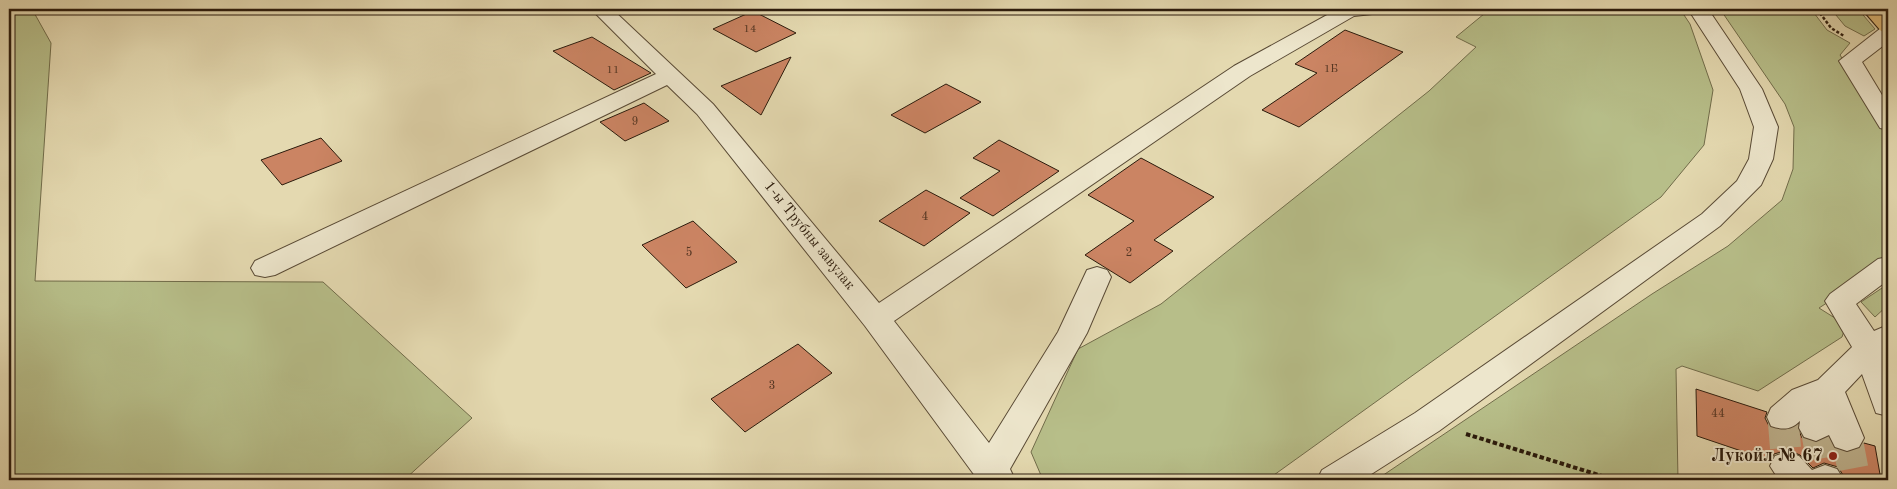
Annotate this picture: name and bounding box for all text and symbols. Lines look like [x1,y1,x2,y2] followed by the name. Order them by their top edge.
[744,24,756,35] house number: 14
[1324,64,1338,75] house number: 1Б
[607,65,619,76] house number: 11
[632,116,638,128] house number: 9
[761,179,858,294] street label: 1-ы Трубны завулак
[922,211,929,223] house number: 4
[686,246,693,259] house number: 5
[1126,247,1132,259] house number: 2
[769,380,775,392] house number: 3
[1711,408,1725,420] house number: 44
[1711,447,1823,465] place label: Лукойл № 67
[1827,450,1839,462] marker: Лукойл № 67

